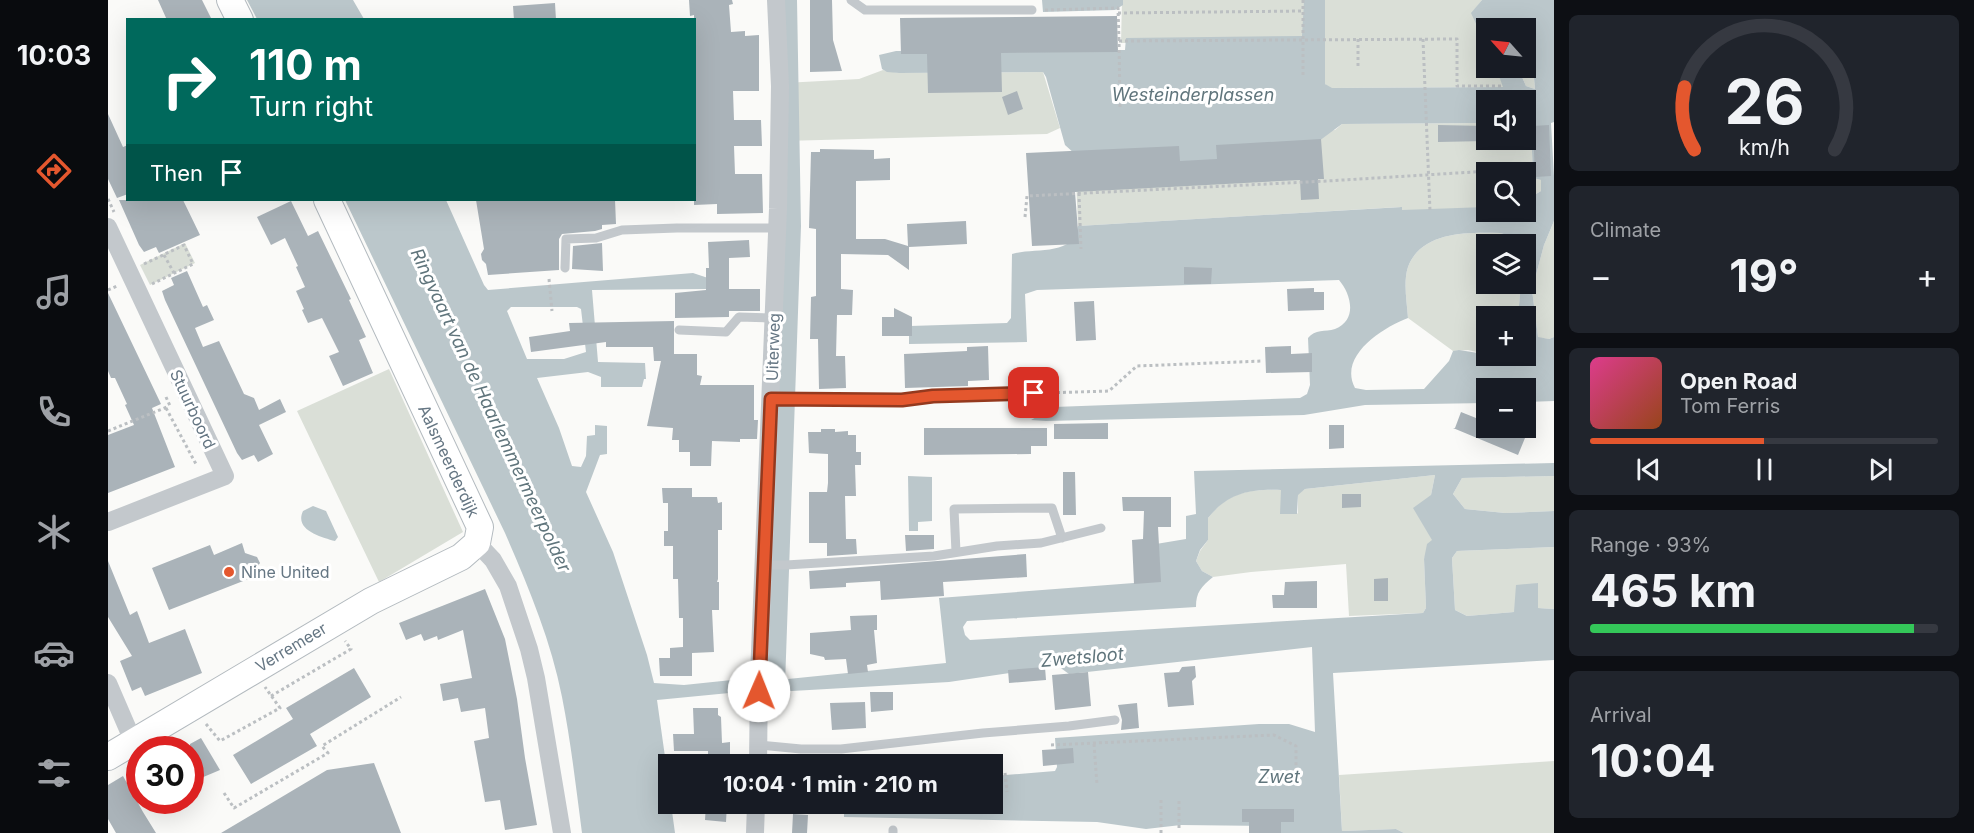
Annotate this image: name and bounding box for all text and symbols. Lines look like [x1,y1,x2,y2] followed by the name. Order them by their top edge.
[1476,18,1536,78] north arrow
[1476,18,1536,438] map controls
[17,39,91,72] text: 10:03
[249,39,362,90] text: 110 m
[150,42,228,120] icon: right
[1724,64,1804,139] text: 26
[1112,84,1274,105] water label: Westeinderplassen
[249,90,373,123] text: Turn right
[1476,90,1536,150] button: sound
[1739,134,1789,160] text: km/h
[33,150,75,192] icon: directions
[215,156,248,189] icon: arrive
[150,160,203,186] text: Then
[1476,162,1536,222] button: search
[1590,218,1661,242] text: Climate
[1476,234,1536,294] button: layers
[407,245,576,576] water label: Ringvaart van de Haarlemmermeerpolder
[1729,248,1799,303] text: 19°
[1590,256,1612,296] text: −
[1916,256,1938,296] text: +
[33,271,75,313] icon: music
[1476,306,1536,366] button: +
[762,313,784,381] street label: Uiterweg
[166,366,220,452] street label: Stuurboord
[1008,367,1059,418] pin
[1680,368,1797,394] text: Open Road
[1017,376,1050,409] icon: arrive
[1476,378,1536,438] button: −
[33,391,75,433] icon: phone
[1680,394,1780,418] text: Tom Ferris
[414,401,484,521] street label: Aalsmeerderdijk
[1632,453,1665,486] icon: previous
[1748,453,1781,486] icon: pause
[1864,453,1897,486] icon: next
[33,511,75,553] icon: climate
[1590,533,1711,557] text: Range · 93%
[241,562,330,582] place label: Nine United
[1590,563,1756,618] text: 465 km
[222,565,236,579] marker: Nine United
[252,618,330,676] street label: Verremeer
[33,632,75,674] icon: car
[1040,643,1125,671] water label: Zwetsloot
[727,659,791,723] position arrow
[1590,703,1652,727] text: Arrival
[1590,733,1716,788] text: 10:04
[126,736,204,814] speed limit sign: 30
[33,752,75,794] icon: filters
[1258,766,1301,787] water label: Zwet
[723,771,938,797] text: 10:04 · 1 min · 210 m

